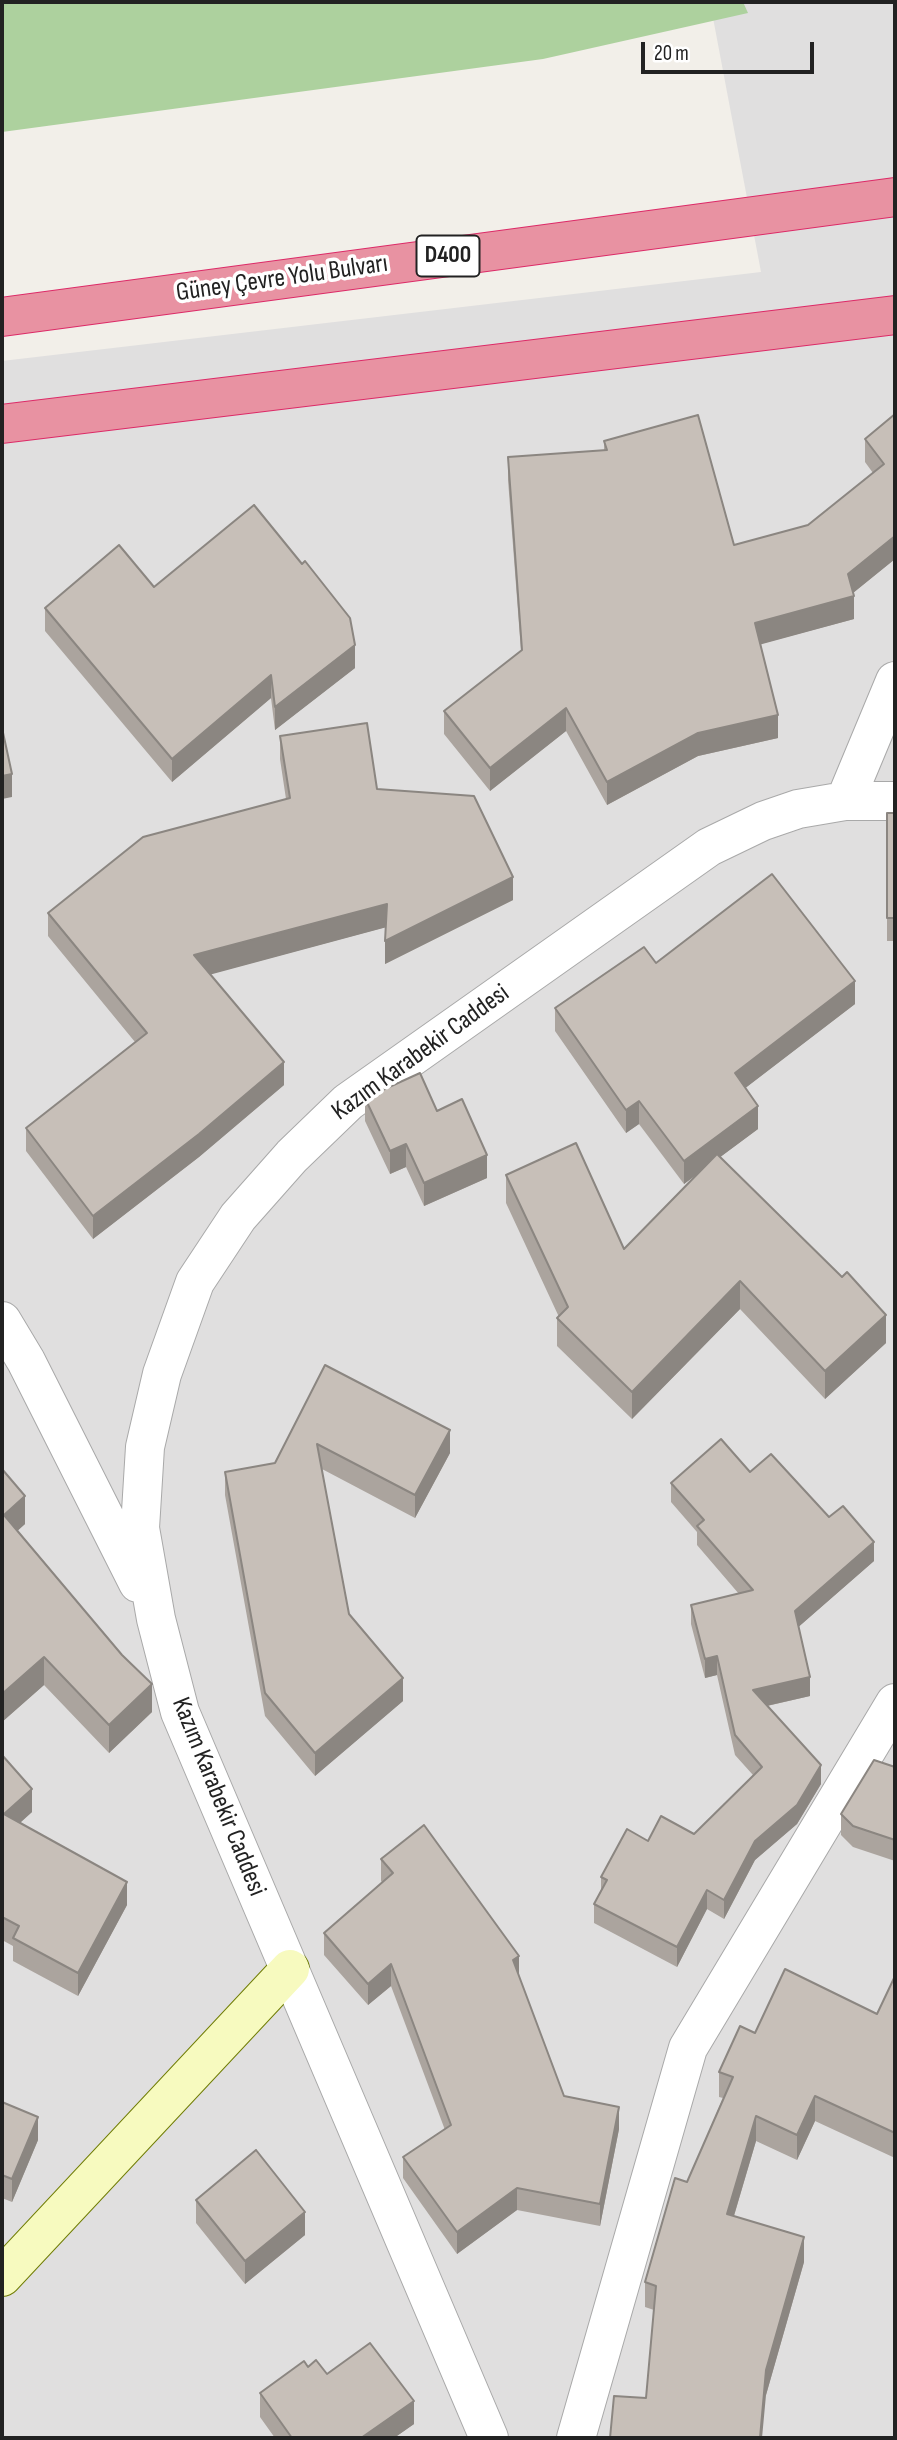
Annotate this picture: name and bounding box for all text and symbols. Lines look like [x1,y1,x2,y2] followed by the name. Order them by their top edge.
[645,28,818,72] scale bar
[654,41,689,66] text: 20 m
[416,235,480,276] road number: D400
[174,249,390,309] street label: Güney Çevre Yolu Bulvarı
[326,978,516,1128] street label: Kazım Karabekir Caddesi
[164,1693,272,1901] street label: Kazım Karabekir Caddesi

